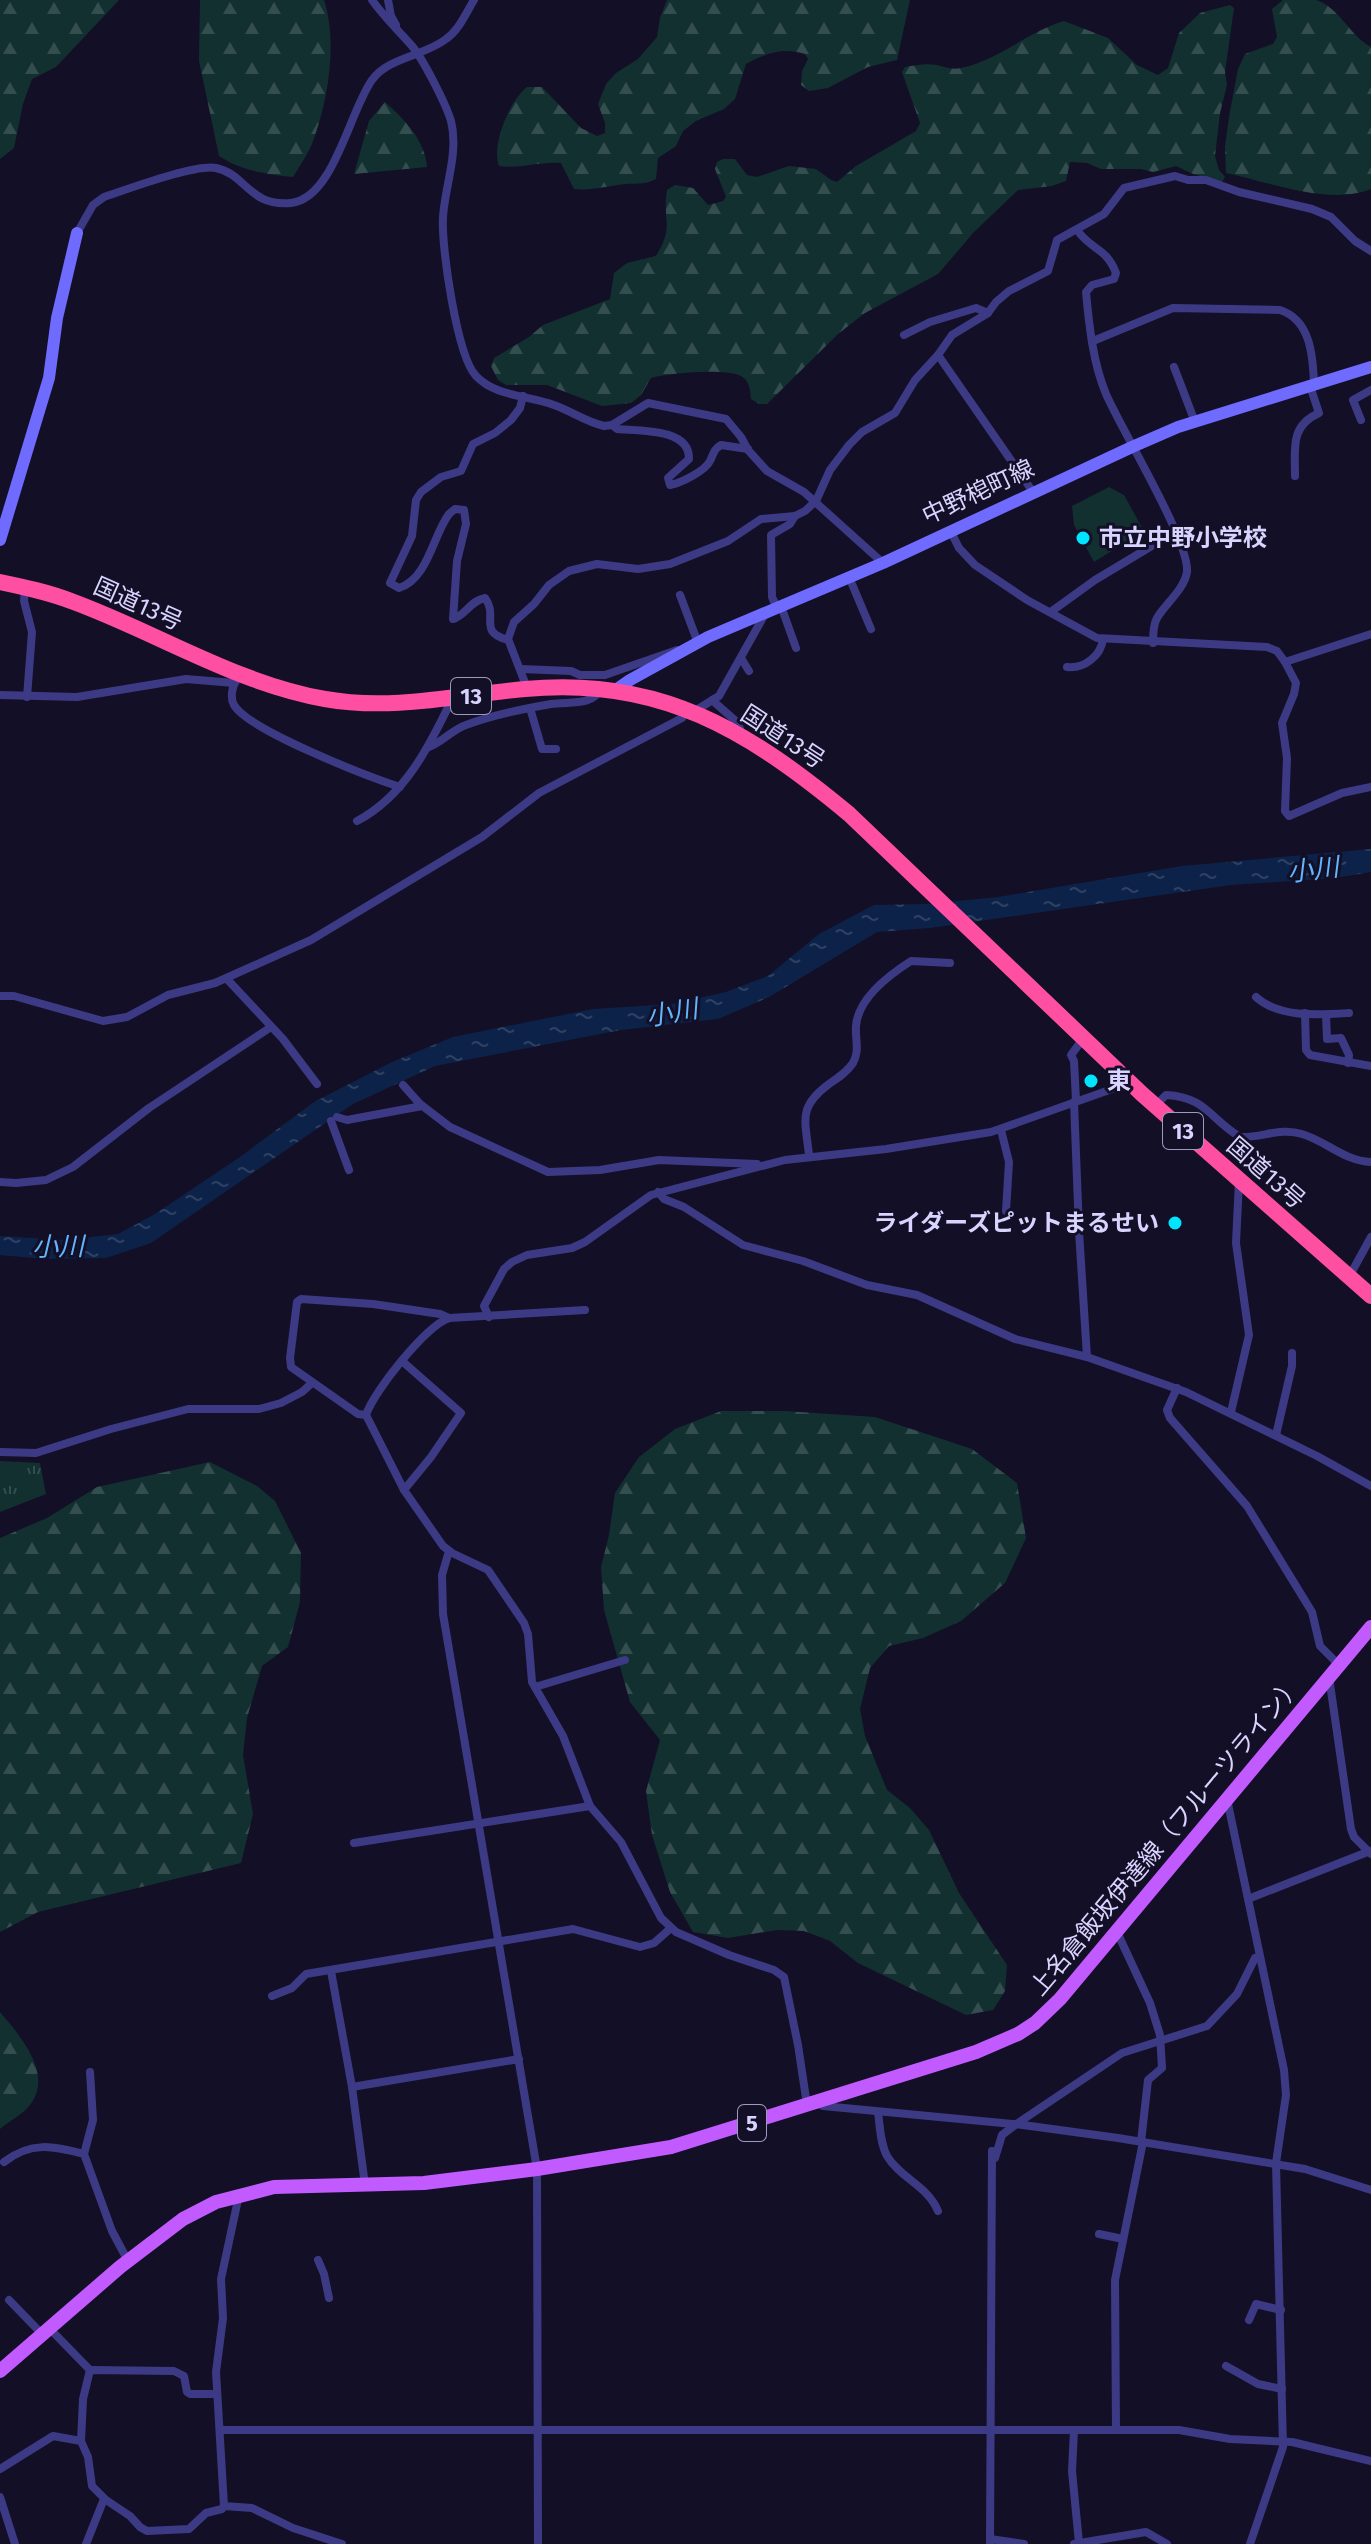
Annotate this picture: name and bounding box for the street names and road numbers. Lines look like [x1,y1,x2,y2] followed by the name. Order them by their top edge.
[918,454,1038,530] street label: 中野梍町線
[89,572,187,636] street label: 国道13号
[451,678,491,714] road number: 13
[736,700,830,774] street label: 国道13号
[1163,1113,1203,1149] road number: 13
[1221,1131,1311,1215] street label: 国道13号
[1024,1671,1308,2001] street label: 上名倉飯坂伊達線（フルーツライン）
[738,2105,766,2141] road number: 5

